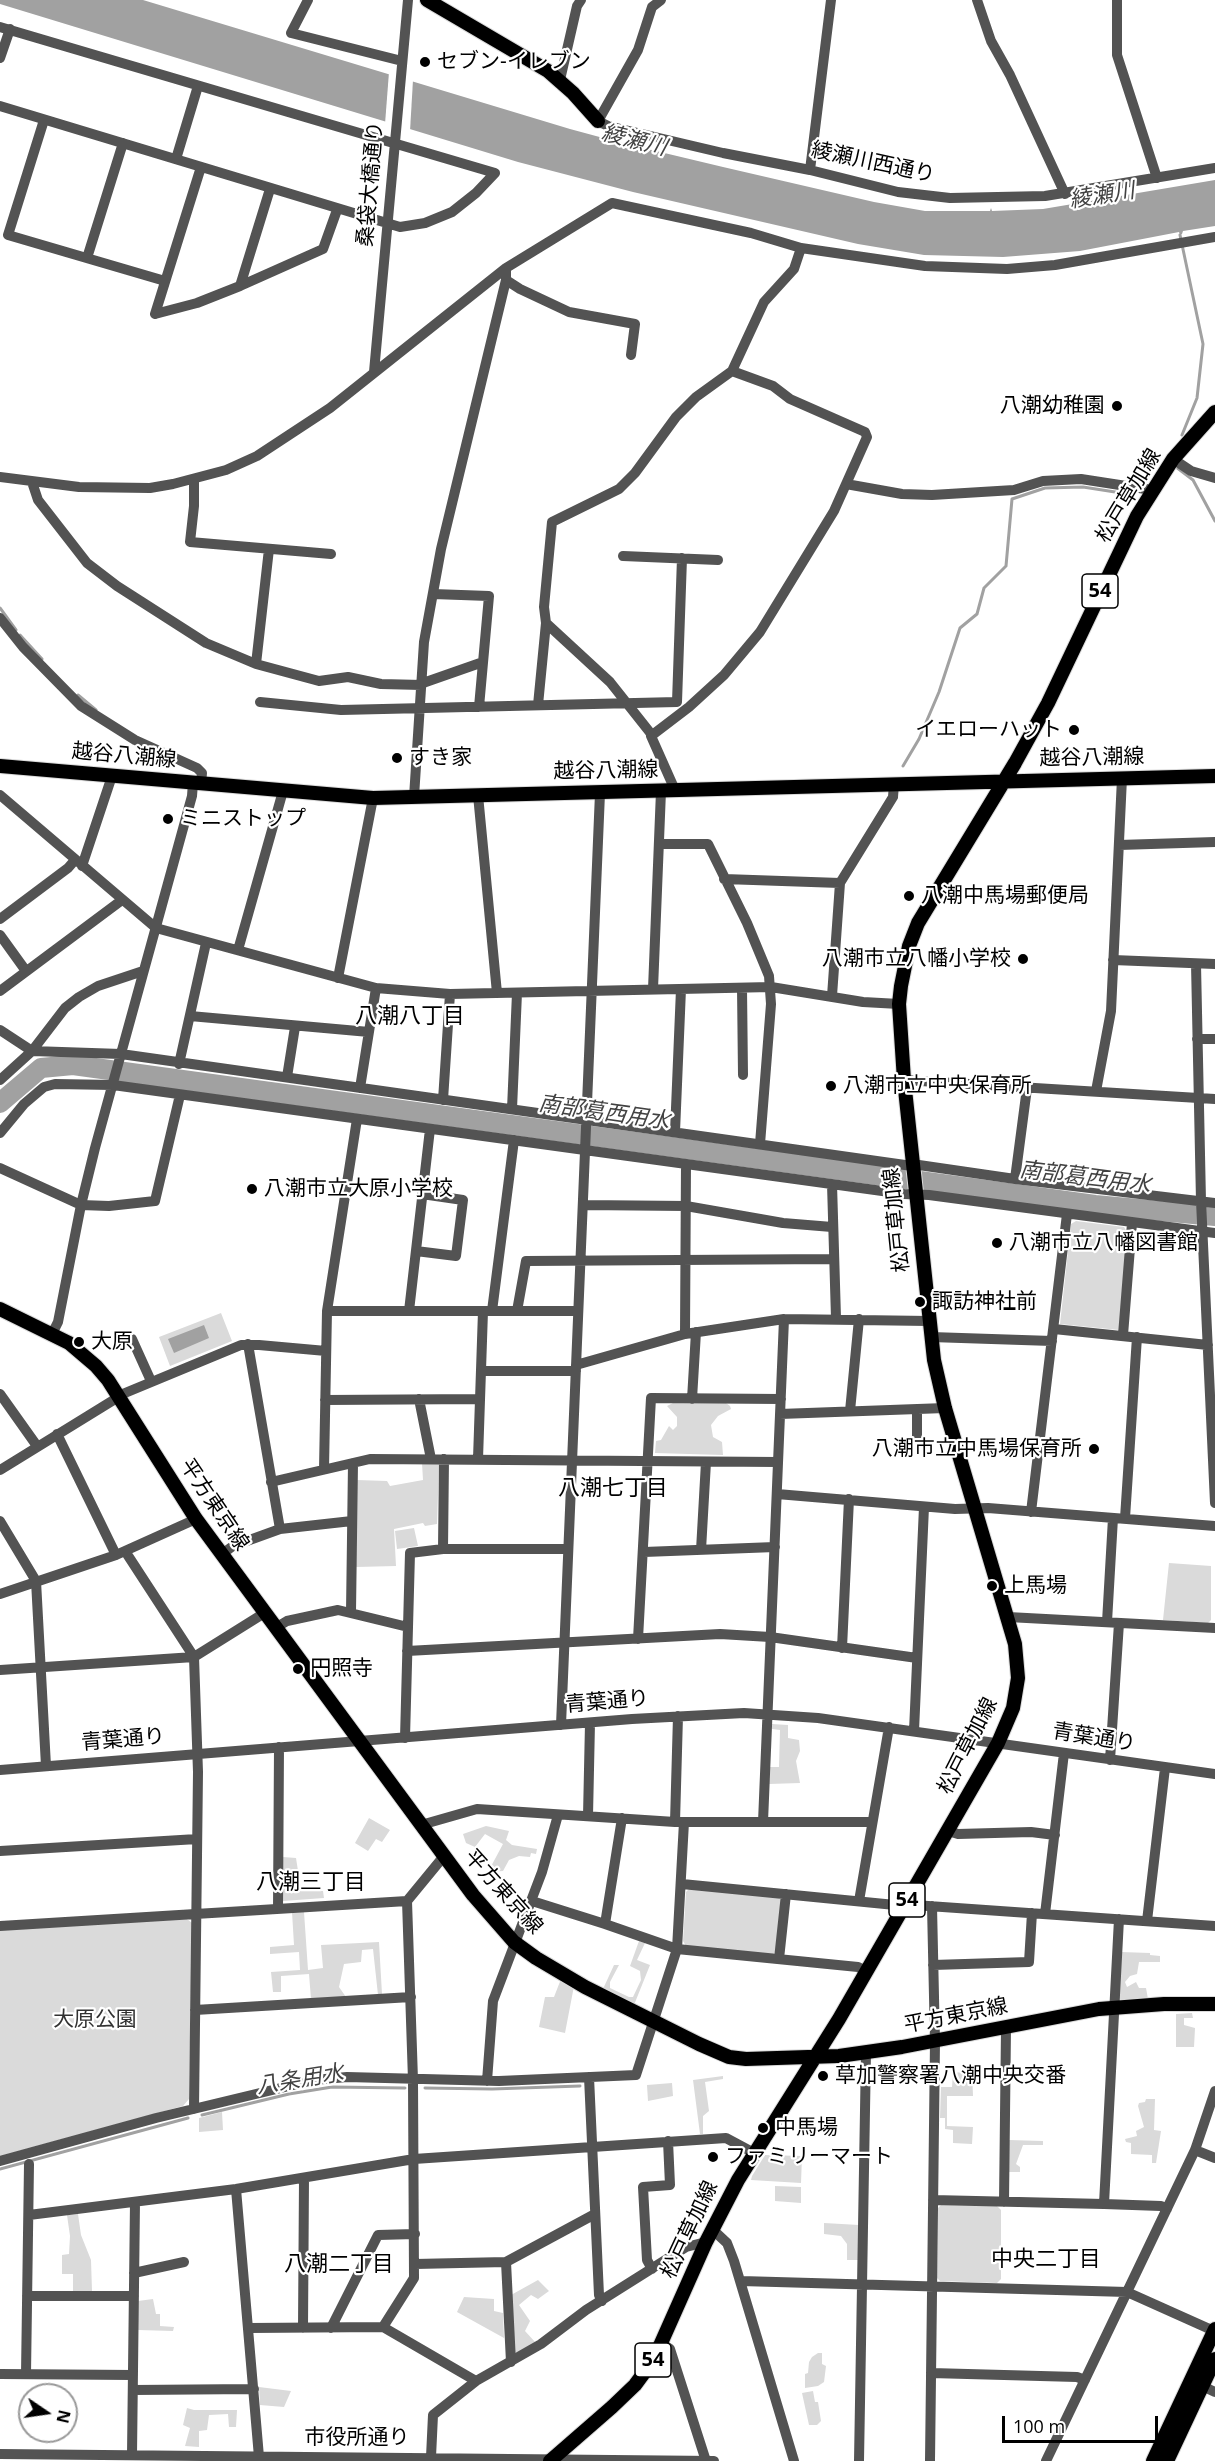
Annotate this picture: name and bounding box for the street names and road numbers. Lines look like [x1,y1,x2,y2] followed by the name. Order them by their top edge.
[353,120,389,248] street label: 桑袋大橋通り
[809,138,937,188] street label: 綾瀬川西通り
[1091,445,1167,547] street label: 松戸草加線
[1082,574,1118,608] road number: 54
[71,739,177,773] street label: 越谷八潮線
[1039,744,1145,772] street label: 越谷八潮線
[553,757,659,785] street label: 越谷八潮線
[879,1166,915,1274] street label: 松戸草加線
[174,1454,254,1556] street label: 平方東京線
[564,1686,650,1718] street label: 青葉通り
[933,1694,1003,1798] street label: 松戸草加線
[1051,1719,1137,1757] street label: 青葉通り
[80,1724,166,1756] street label: 青葉通り
[459,1845,547,1939] street label: 平方東京線
[889,1883,925,1917] road number: 54
[902,1994,1010,2038] street label: 平方東京線
[656,2177,724,2283] street label: 松戸草加線
[635,2343,671,2377] road number: 54
[305,2425,409,2451] street label: 市役所通り

